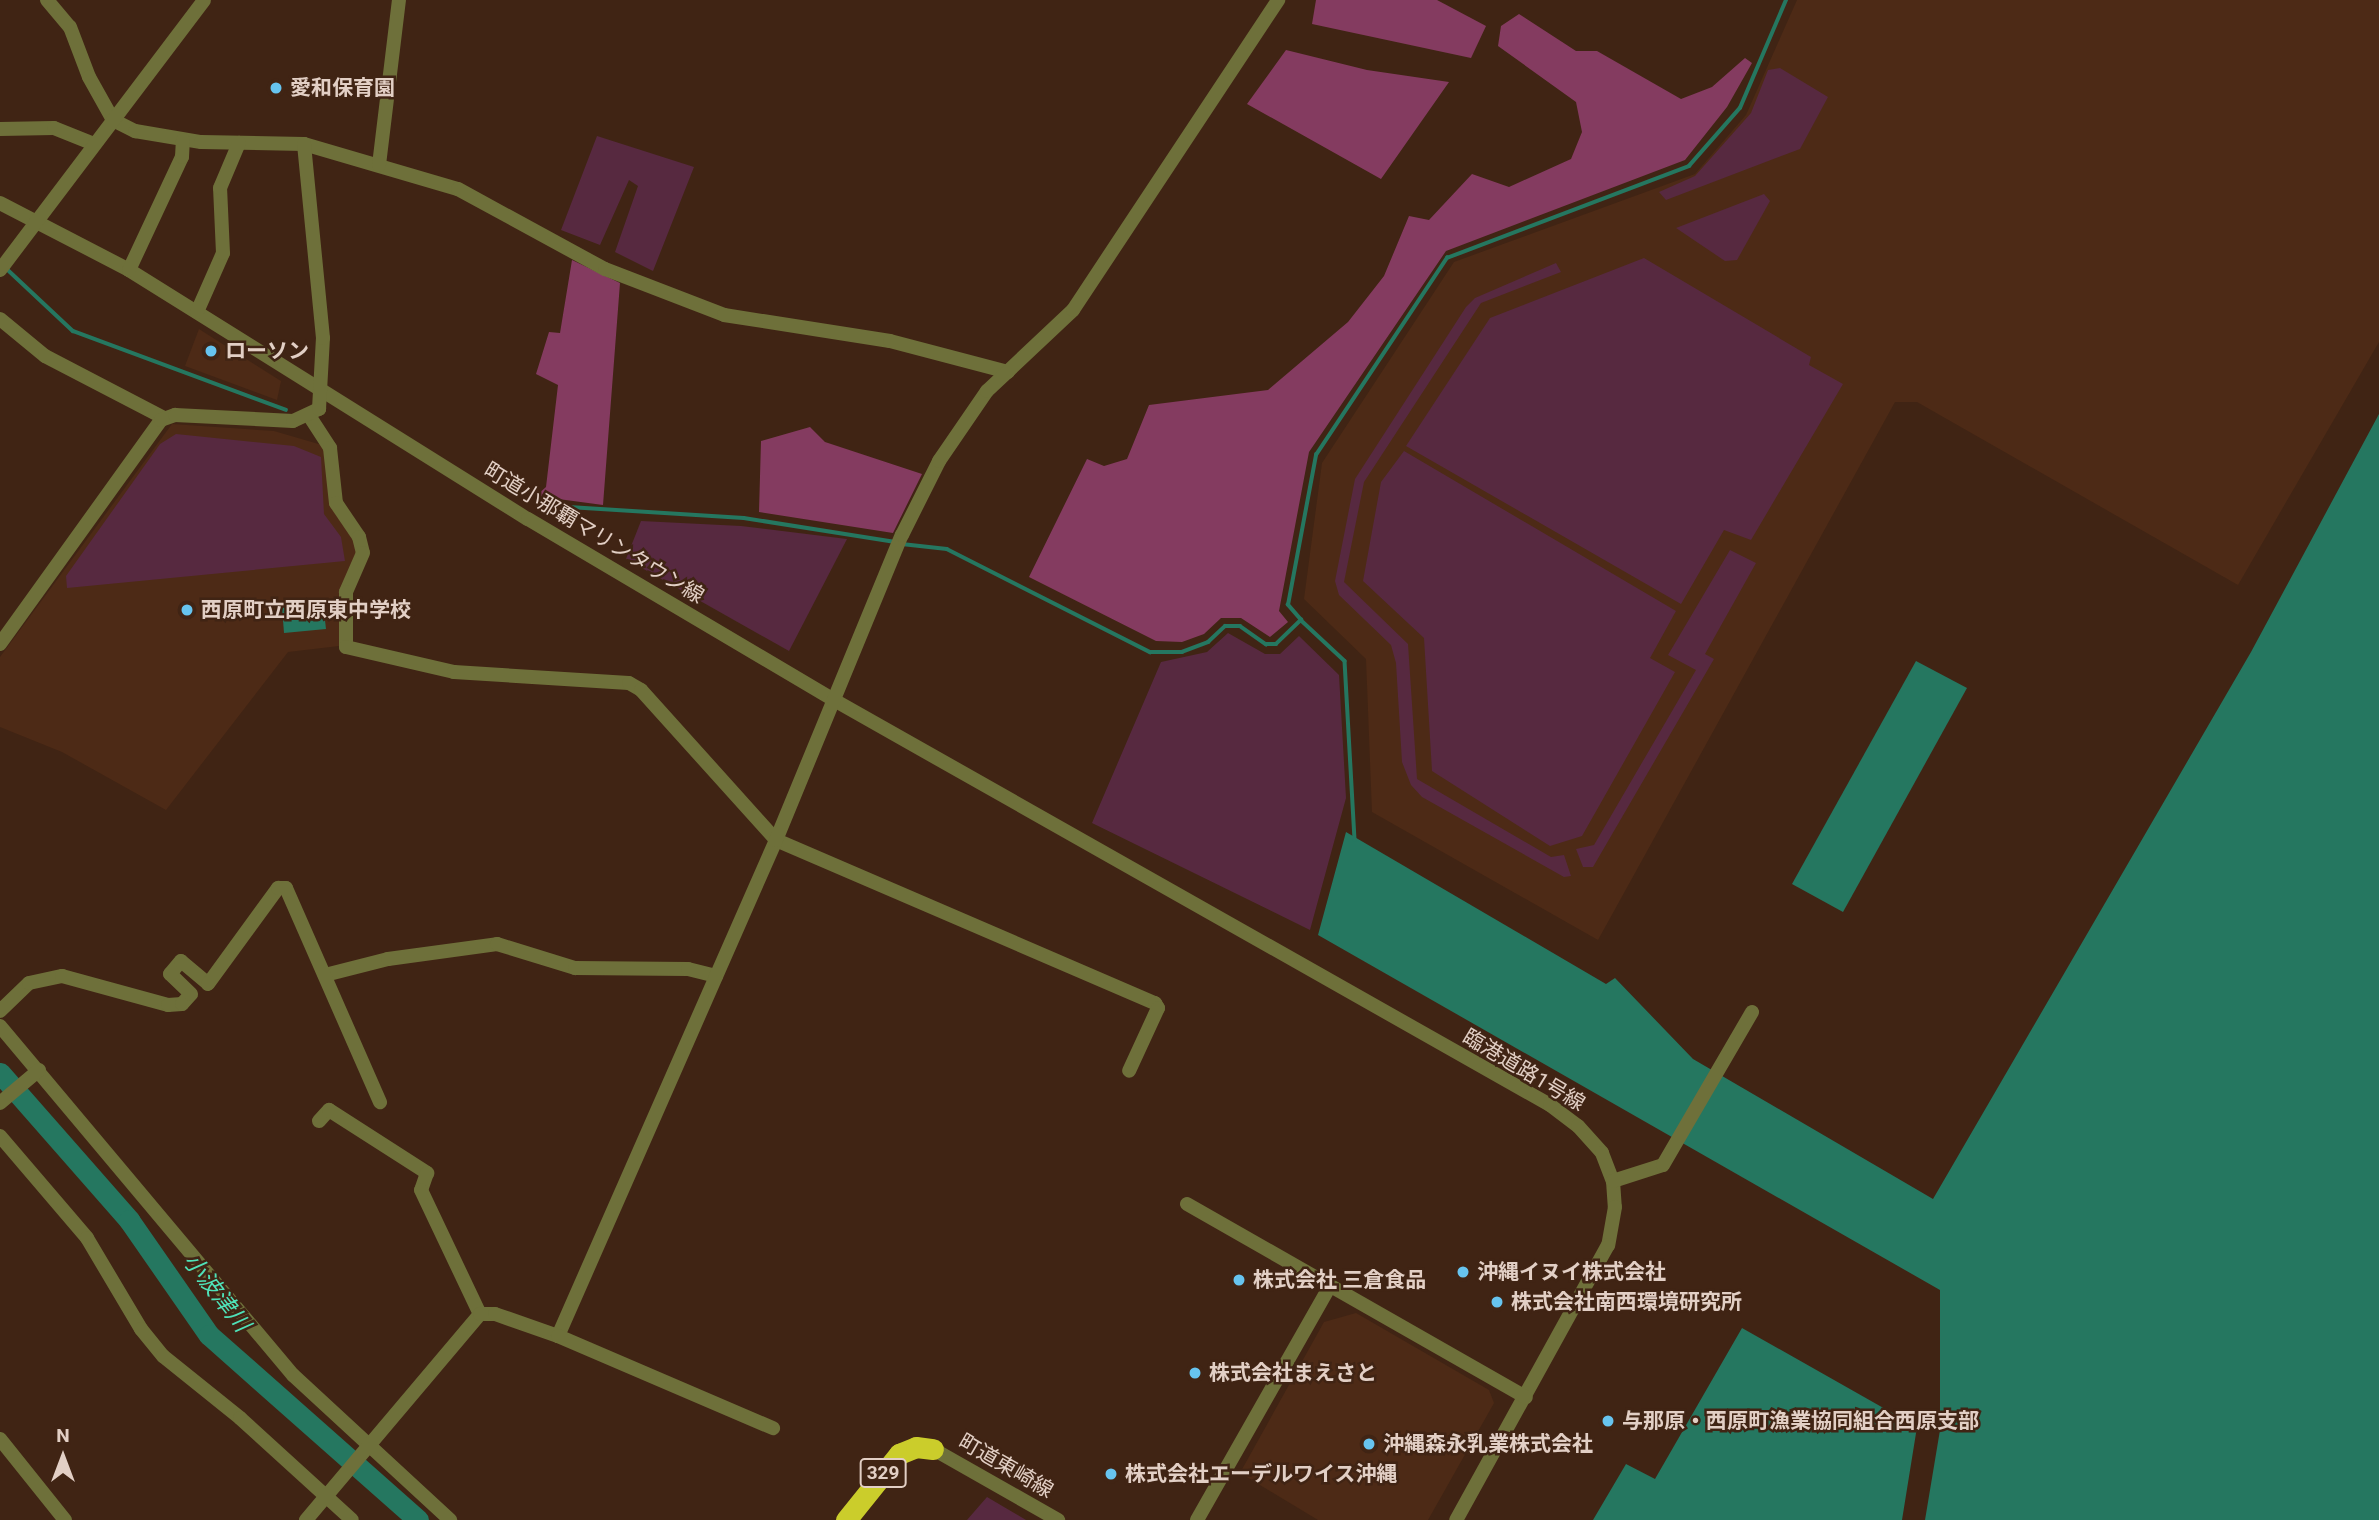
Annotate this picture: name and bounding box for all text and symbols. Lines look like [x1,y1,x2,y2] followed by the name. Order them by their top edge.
[290,75,395,101] place label: 愛和保育園
[268,80,284,96] marker: 愛和保育園
[225,338,309,364] place label: ローソン
[203,343,219,359] marker: ローソン
[480,457,708,609] street label: 町道小那覇マリンタウン線
[201,597,411,623] place label: 西原町立西原東中学校
[179,602,195,618] marker: 西原町立西原東中学校
[1458,1024,1590,1116] street label: 臨港道路1号線
[177,1248,255,1338] water label: 小波津川
[1477,1259,1666,1285] place label: 沖縄イヌイ株式会社
[1455,1264,1471,1280] marker: 沖縄イヌイ株式会社
[1253,1267,1426,1293] place label: 株式会社 三倉食品
[1231,1272,1247,1288] marker: 株式会社 三倉食品
[1511,1289,1742,1315] place label: 株式会社南西環境研究所
[1489,1294,1505,1310] marker: 株式会社南西環境研究所
[1209,1360,1377,1386] place label: 株式会社まえさと
[1187,1365,1203,1381] marker: 株式会社まえさと
[1622,1408,1979,1434] place label: 与那原・西原町漁業協同組合西原支部
[1600,1413,1616,1429] marker: 与那原・西原町漁業協同組合西原支部
[28,1422,98,1492] north arrow
[56,1424,70,1447] text: N
[954,1429,1058,1503] street label: 町道東崎線
[1383,1431,1593,1457] place label: 沖縄森永乳業株式会社
[1361,1436,1377,1452] marker: 沖縄森永乳業株式会社
[858,1457,908,1488] road number: 329
[1125,1461,1398,1487] place label: 株式会社エーデルワイス沖縄
[1103,1466,1119,1482] marker: 株式会社エーデルワイス沖縄

